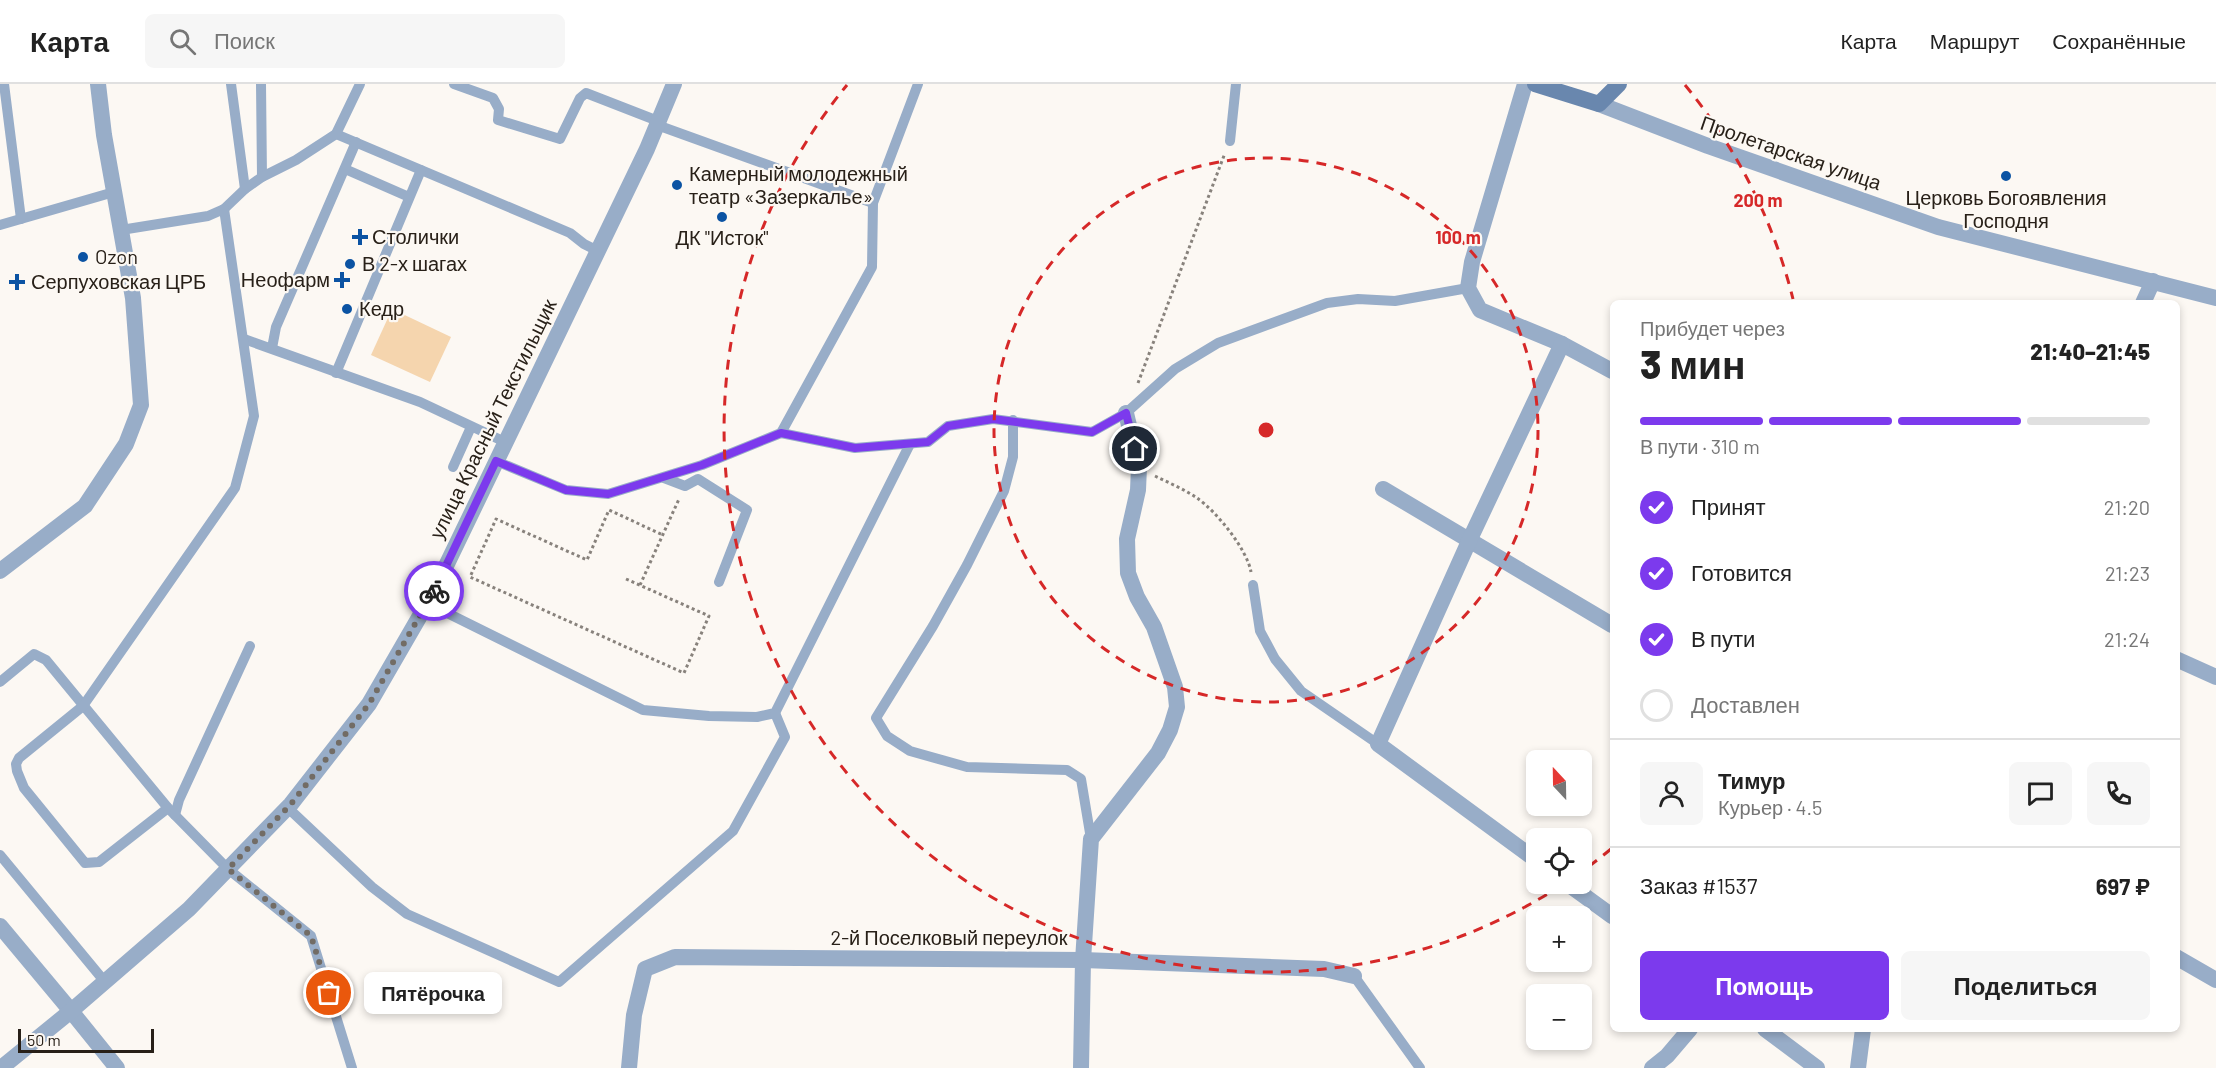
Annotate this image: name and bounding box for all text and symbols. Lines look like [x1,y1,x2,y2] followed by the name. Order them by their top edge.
[145,14,565,68] search box
[30,24,109,58] text: Карта
[166,25,199,58] icon: search
[214,27,275,53] text: Поиск
[1841,28,1897,53] text: Карта
[1930,28,2019,53] text: Маршрут
[2052,28,2186,53] text: Сохранённые
[1698,110,1886,195] street label: Пролетарская улица
[689,161,908,208] place label: Камерный молодежный театр «Зазеркалье»
[1999,169,2013,183] marker: Церковь Богоявления Господня
[670,178,684,192] marker: Камерный молодежный театр «Зазеркалье»
[1905,185,2107,232] place label: Церковь Богоявления Господня
[1733,189,1783,211] text: 200 m
[715,210,729,224] marker: ДК "Исток"
[372,224,459,248] place label: Столички
[676,225,768,249] place label: ДК "Исток"
[1435,226,1481,248] text: 100 m
[353,230,367,244] marker: Столички
[95,244,138,268] place label: Ozon
[76,250,90,264] marker: Ozon
[362,251,467,275] place label: В 2-х шагах
[343,257,357,271] marker: В 2-х шагах
[241,267,330,291] place label: Неофарм
[31,269,206,293] place label: Серпуховская ЦРБ
[8,273,26,291] marker: Серпуховская ЦРБ
[335,273,349,287] marker: Неофарм
[424,295,561,542] street label: улица Красный Текстильщик
[359,296,404,320] place label: Кедр
[340,302,354,316] marker: Кедр
[1640,316,1785,340] text: Прибудет через
[2030,338,2150,364] text: 21:40–21:45
[1640,340,1746,387] text: 3 мин
[1256,420,1276,440] centre of rings
[1109,423,1160,474] pin
[1118,432,1151,465] icon: home
[1640,434,1760,458] text: В пути · 310 m
[1640,491,1673,524] icon: check
[1691,493,1765,519] text: Принят
[2104,495,2150,519] text: 21:20
[1640,557,1673,590] icon: check
[1691,559,1792,585] text: Готовится
[404,561,464,621] courier
[2105,561,2150,585] text: 21:23
[418,575,451,608] icon: bike
[1640,623,1673,656] icon: check
[1691,625,1755,651] text: В пути
[2104,627,2150,651] text: 21:24
[1691,691,1800,717] text: Доставлен
[1526,750,1592,816] north arrow
[1526,750,1592,1050] map controls
[1640,762,1703,825] button: person
[2009,762,2072,825] button: chat
[2087,762,2150,825] button: phone
[1718,767,1786,793] text: Тимур
[1718,795,1822,819] text: Курьер · 4.5
[1526,828,1592,894] button: locate
[1640,872,1757,898] text: Заказ #1537
[2096,873,2150,899] text: 697 ₽
[1526,906,1592,972] button: +
[831,925,1068,949] street label: 2-й Поселковый переулок
[1640,951,1889,1020] button: Помощь
[1901,951,2150,1020] button: Поделиться
[303,967,354,1018] pin
[365,972,503,1014] callout: Пятёрочка
[312,976,345,1009] icon: bag
[381,981,485,1005] text: Пятёрочка
[1526,984,1592,1050] button: −
[18,1026,154,1054] scale bar
[27,1030,61,1049] text: 50 m

